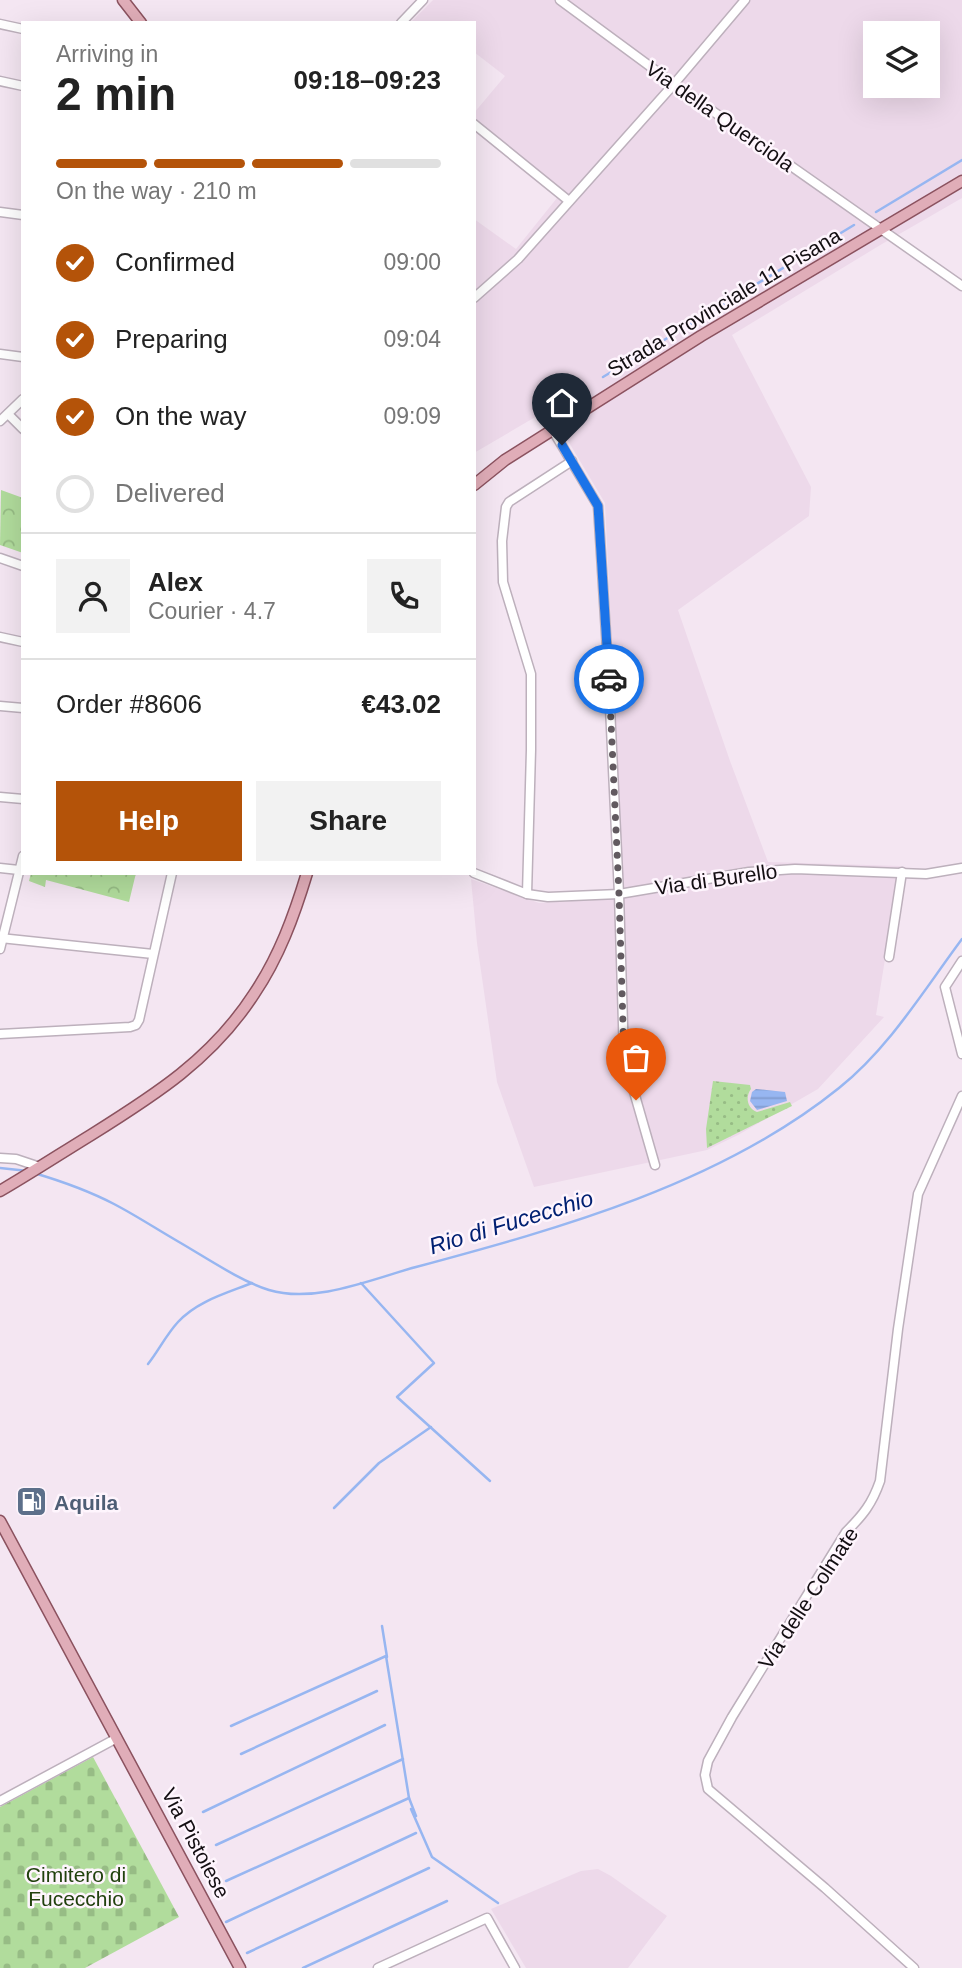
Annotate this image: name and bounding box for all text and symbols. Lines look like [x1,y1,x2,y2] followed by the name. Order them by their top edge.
[863,21,940,98] map controls
[863,21,940,98] button: layers
[56,41,158,67] text: Arriving in
[641,56,799,176] street label: Via della Querciola
[294,65,441,95] text: 09:18–09:23
[56,68,176,120] text: 2 min
[56,178,257,204] text: On the way · 210 m
[603,223,845,381] street label: Strada Provinciale 11 Pisana
[56,244,94,282] icon: check
[115,247,235,277] text: Confirmed
[383,249,441,275] text: 09:00
[56,321,94,359] icon: check
[115,324,228,354] text: Preparing
[383,326,441,352] text: 09:04
[532,373,592,445] pin
[543,384,581,422] icon: home
[56,398,94,436] icon: check
[115,401,247,431] text: On the way
[383,403,441,429] text: 09:09
[115,478,225,508] text: Delivered
[56,559,130,633] button: person
[367,559,441,633] button: phone
[148,567,203,597] text: Alex
[148,598,276,624] text: Courier · 4.7
[574,644,644,714] courier
[590,660,628,698] icon: car
[56,689,202,719] text: Order #8606
[361,689,441,719] text: €43.02
[56,781,242,861] button: Help
[256,781,441,861] button: Share
[653,859,779,899] street label: Via di Burello
[606,1028,666,1100] pin
[617,1039,655,1077] icon: bag
[426,1185,596,1259] water label: Rio di Fucecchio
[14,1485,48,1519] fuel station icon: Aquila
[54,1491,118,1514] place label: Aquila
[754,1523,862,1673] street label: Via delle Colmate
[157,1784,235,1902] street label: Via Pistoiese
[26,1863,126,1910] park label: Cimitero di Fucecchio

